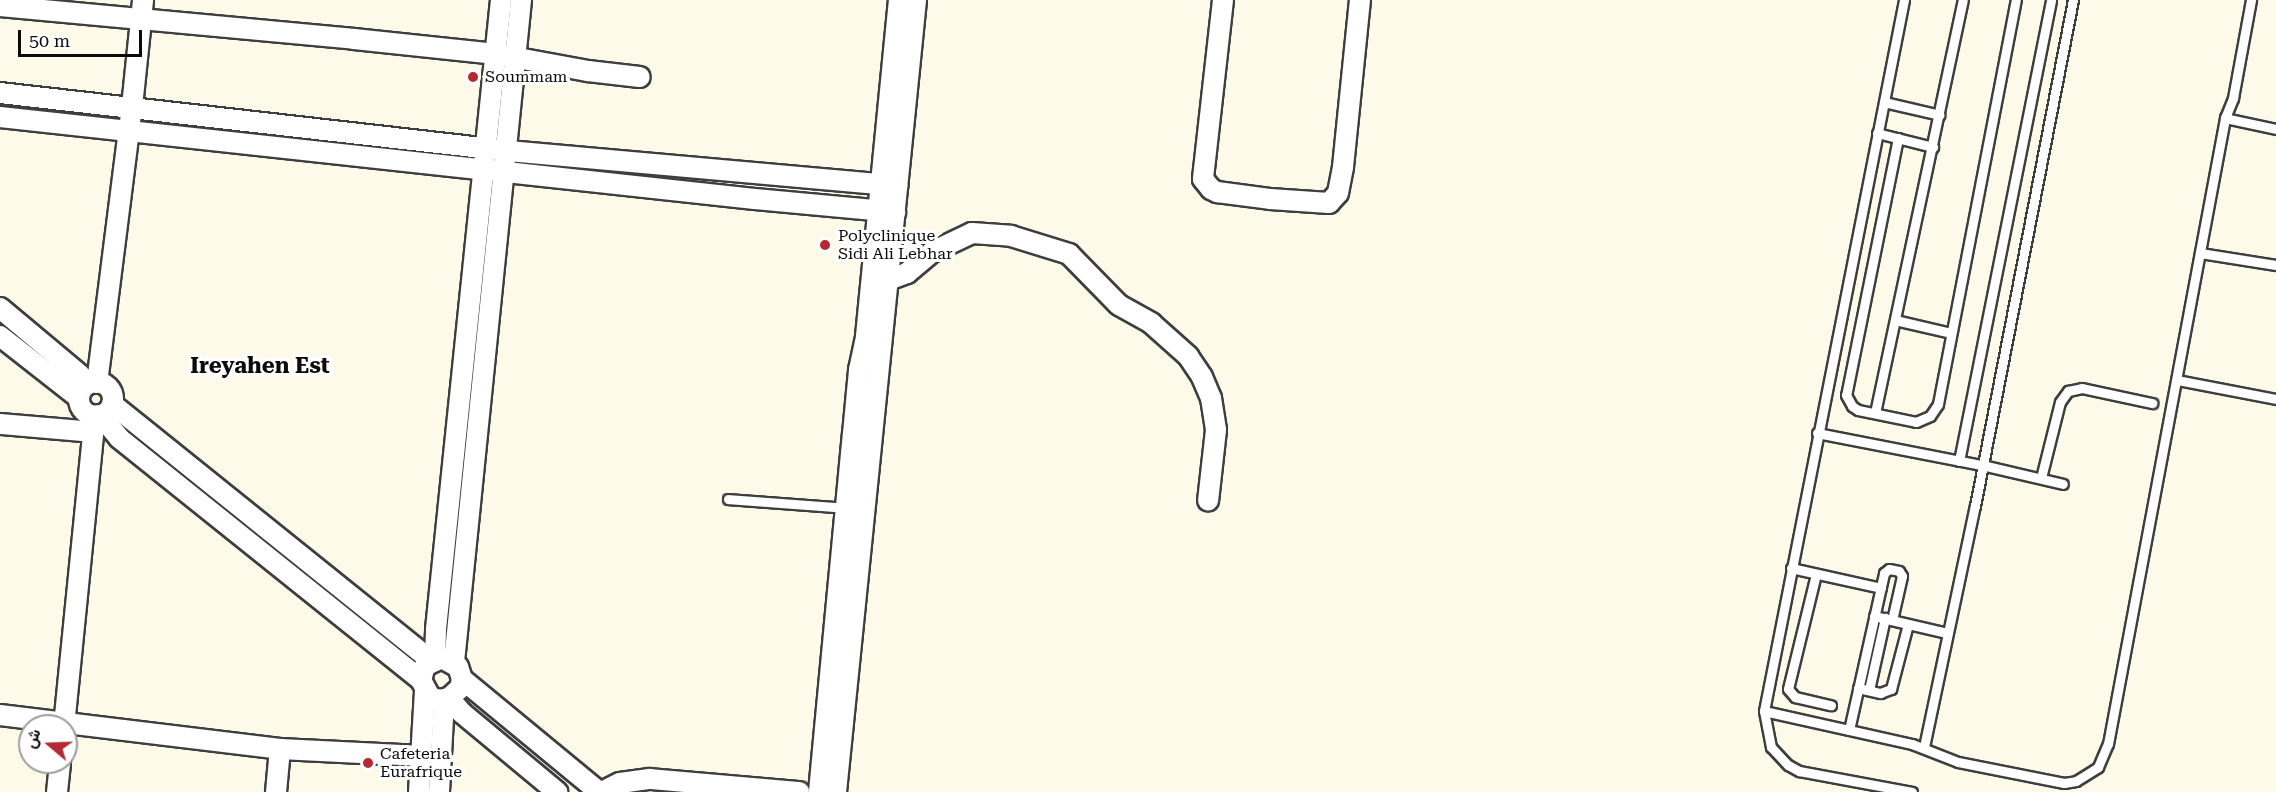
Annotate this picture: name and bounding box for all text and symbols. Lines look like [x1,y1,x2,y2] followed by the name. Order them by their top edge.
[21,18,146,56] scale bar
[29,30,70,51] text: 50 m
[485,67,567,87] place label: Soummam
[466,70,480,84] marker: Soummam
[838,226,953,264] place label: Polyclinique Sidi Ali Lebhar
[816,236,834,254] marker: Polyclinique Sidi Ali Lebhar
[190,353,330,379] district label: Ireyahen Est
[18,714,78,774] north arrow
[20,726,45,751] text: ش
[380,744,462,782] place label: Cafeteria Eurafrique
[361,756,375,770] marker: Cafeteria Eurafrique

